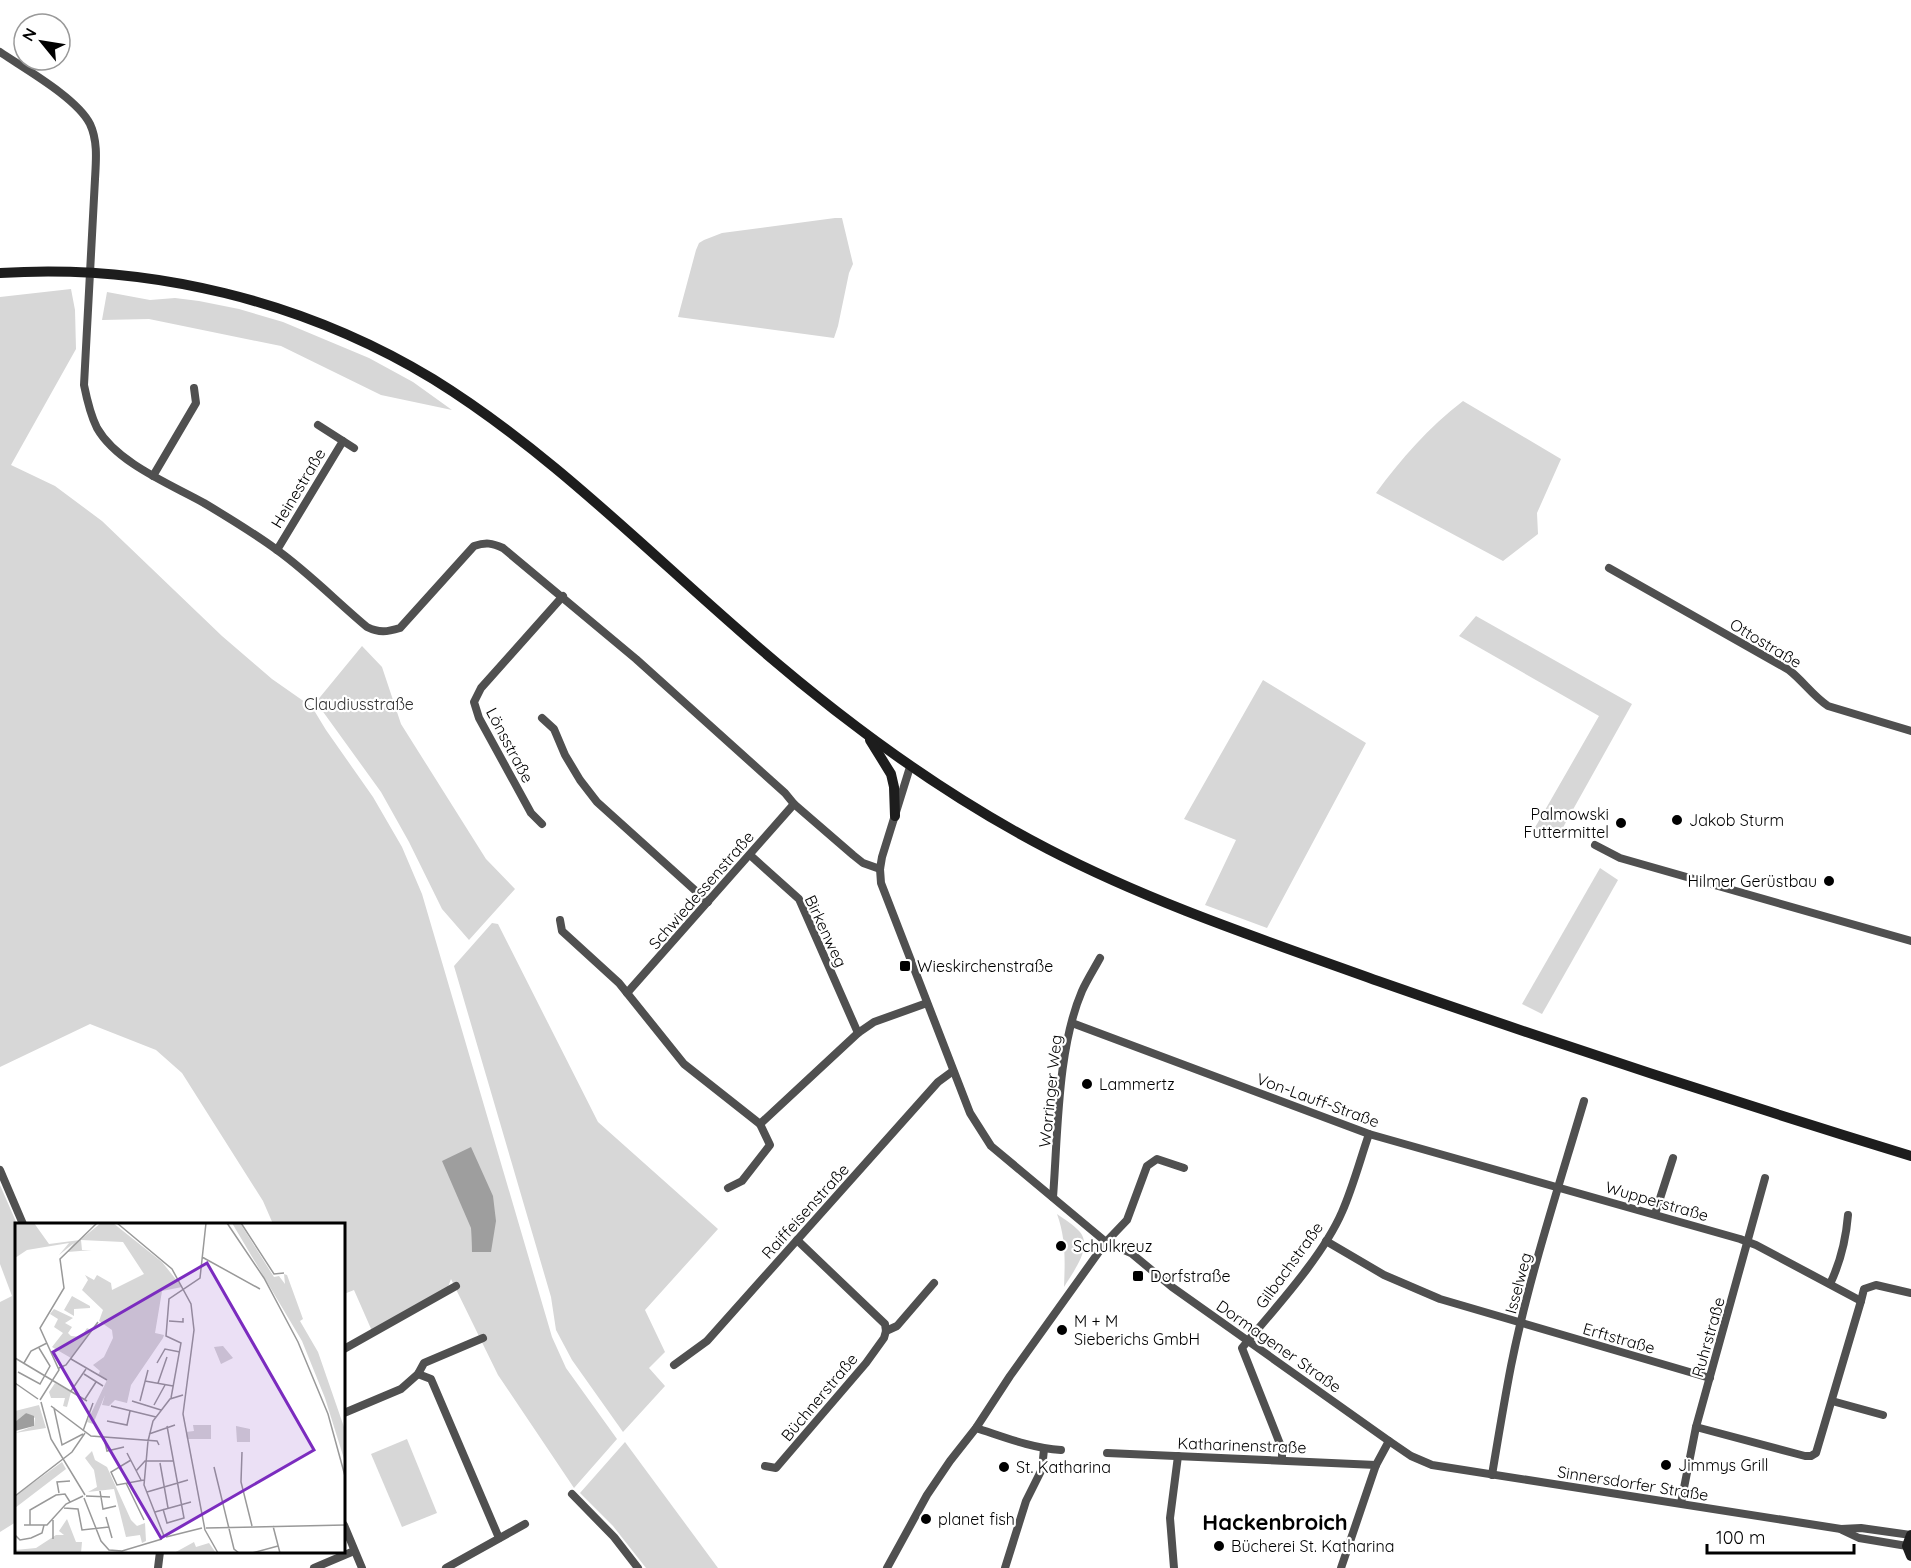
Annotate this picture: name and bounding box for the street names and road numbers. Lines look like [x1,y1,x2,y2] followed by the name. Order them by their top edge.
[266,444,330,532] street label: Heinestraße
[1727,614,1805,672] street label: Ottostraße
[482,704,538,786] street label: Lönsstraße
[644,827,758,953] street label: Schwiedessenstraße
[801,892,851,970] street label: Birkenweg
[1034,1034,1066,1148] street label: Worringer Weg
[1254,1069,1382,1131] street label: Von-Lauff-Straße
[757,1159,853,1263] street label: Raiffeisenstraße
[1603,1177,1711,1225] street label: Wupperstraße
[1251,1218,1327,1312] street label: Gilbachstraße
[1500,1250,1536,1316] street label: Isselweg
[1213,1295,1345,1397] street label: Dormagener Straße
[1687,1295,1729,1379] street label: Ruhrstraße
[1581,1318,1657,1358] street label: Erftstraße
[776,1349,862,1445] street label: Büchnerstraße
[1177,1433,1307,1457] street label: Katharinenstraße
[1556,1461,1710,1505] street label: Sinnersdorfer Straße

